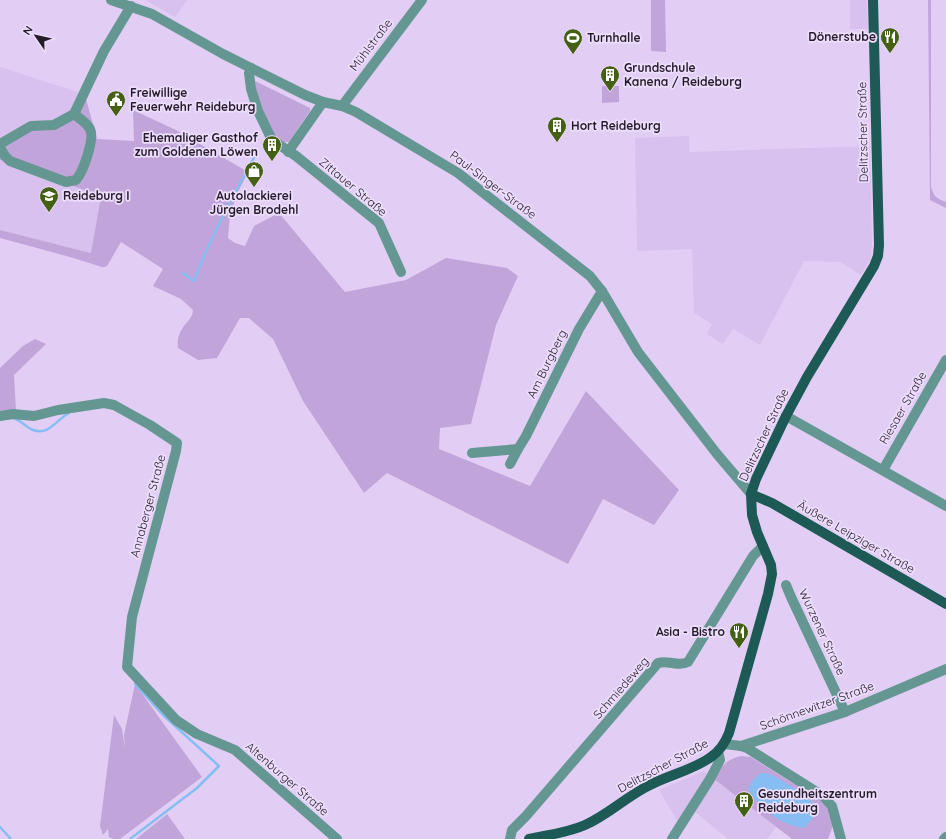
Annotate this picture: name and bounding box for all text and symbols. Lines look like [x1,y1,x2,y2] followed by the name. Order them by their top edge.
[346,15,395,74] street label: Mühlstraße
[16,16,56,56] north arrow
[20,23,36,38] text: N
[879,26,901,54] restaurant icon: Dönerstube
[562,27,584,55] sports icon: Turnhalle
[808,29,876,44] place label: Dönerstube
[587,30,641,45] place label: Turnhalle
[624,60,742,89] place label: Grundschule Kanena / Reideburg
[599,64,621,92] building icon: Grundschule Kanena / Reideburg
[854,81,871,182] street label: Delitzscher Straße
[130,85,255,114] place label: Freiwillige Feuerwehr Reideburg
[105,89,127,117] public building icon: Freiwillige Feuerwehr Reideburg
[546,115,568,143] building icon: Hort Reideburg
[571,118,661,133] place label: Hort Reideburg
[135,130,259,159] place label: Ehemaliger Gasthof zum Goldenen Löwen
[261,134,283,162] building icon: Ehemaliger Gasthof zum Goldenen Löwen
[447,147,540,222] street label: Paul-Singer-Straße
[316,154,390,219] street label: Zittauer Straße
[243,160,265,188] shop icon: Autolackierei Jürgen Brodehl
[38,185,60,213] school or university icon: Reideburg I
[63,188,130,203] place label: Reideburg I
[210,188,298,217] place label: Autolackierei Jürgen Brodehl
[523,327,570,401] street label: Am Burgberg
[876,368,930,447] street label: Riesaer Straße
[735,386,792,484] street label: Delitzscher Straße
[127,453,169,559] street label: Annaberger Straße
[795,497,918,576] street label: Äußere Leipziger Straße
[796,586,849,678] street label: Wurzener Straße
[728,621,750,649] restaurant icon: Asia - Bistro
[656,624,726,639] place label: Asia - Bistro
[590,654,652,722] street label: Schmiedeweg
[758,678,876,733] street label: Schönnewitzer Straße
[615,735,711,796] street label: Delitzscher Straße
[243,738,332,819] street label: Altenburger Straße
[758,786,877,815] place label: Gesundheitszentrum Reideburg
[733,790,755,818] building icon: Gesundheitszentrum Reideburg

